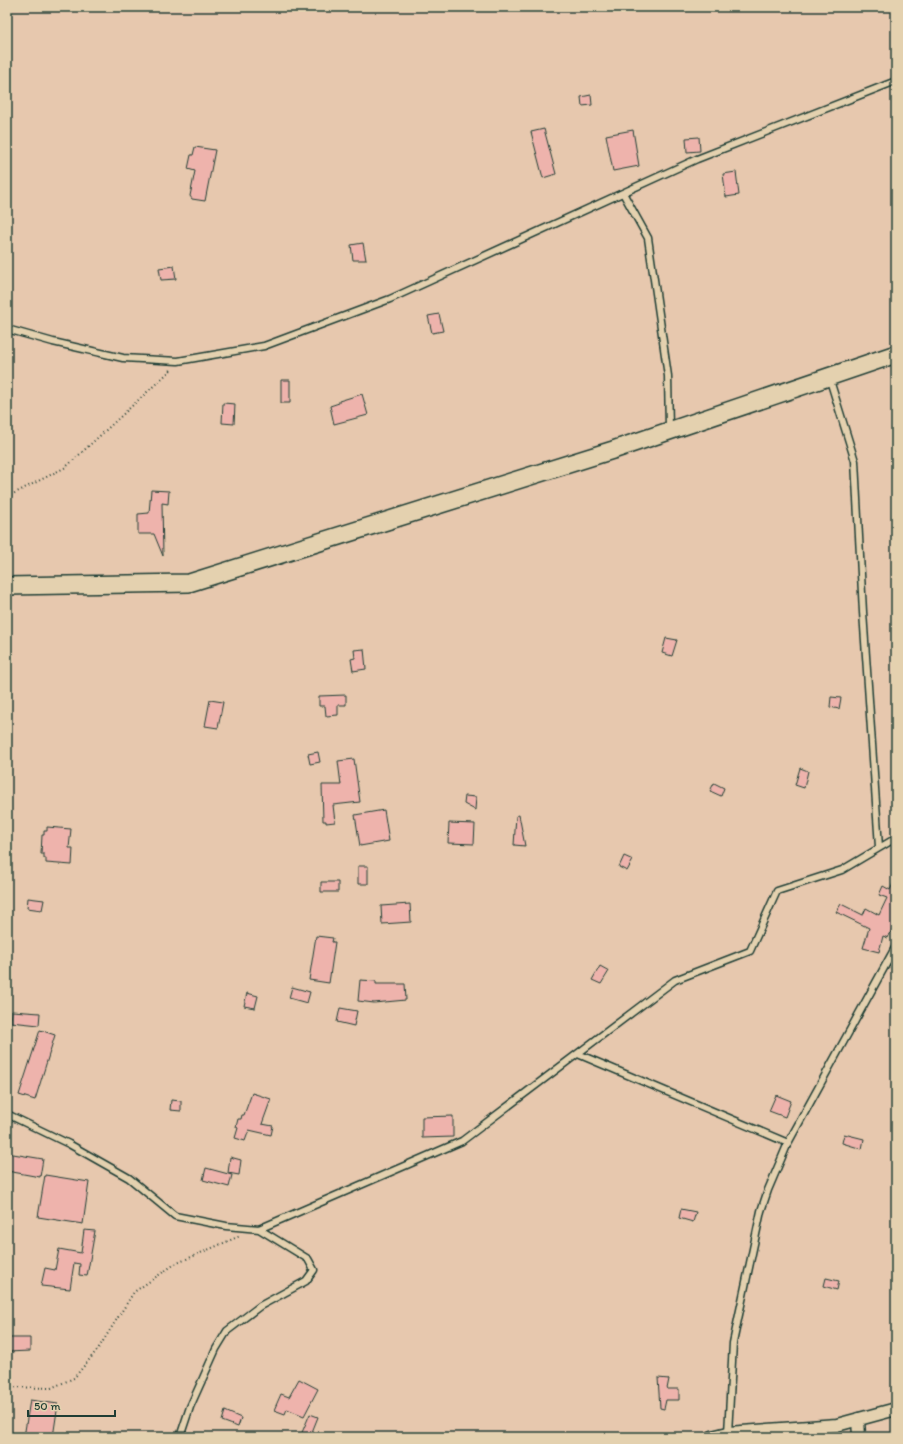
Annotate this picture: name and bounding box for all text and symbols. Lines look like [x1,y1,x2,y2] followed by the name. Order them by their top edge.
[28,1392,115,1418] scale bar
[34,1399,60,1413] text: 50 m

